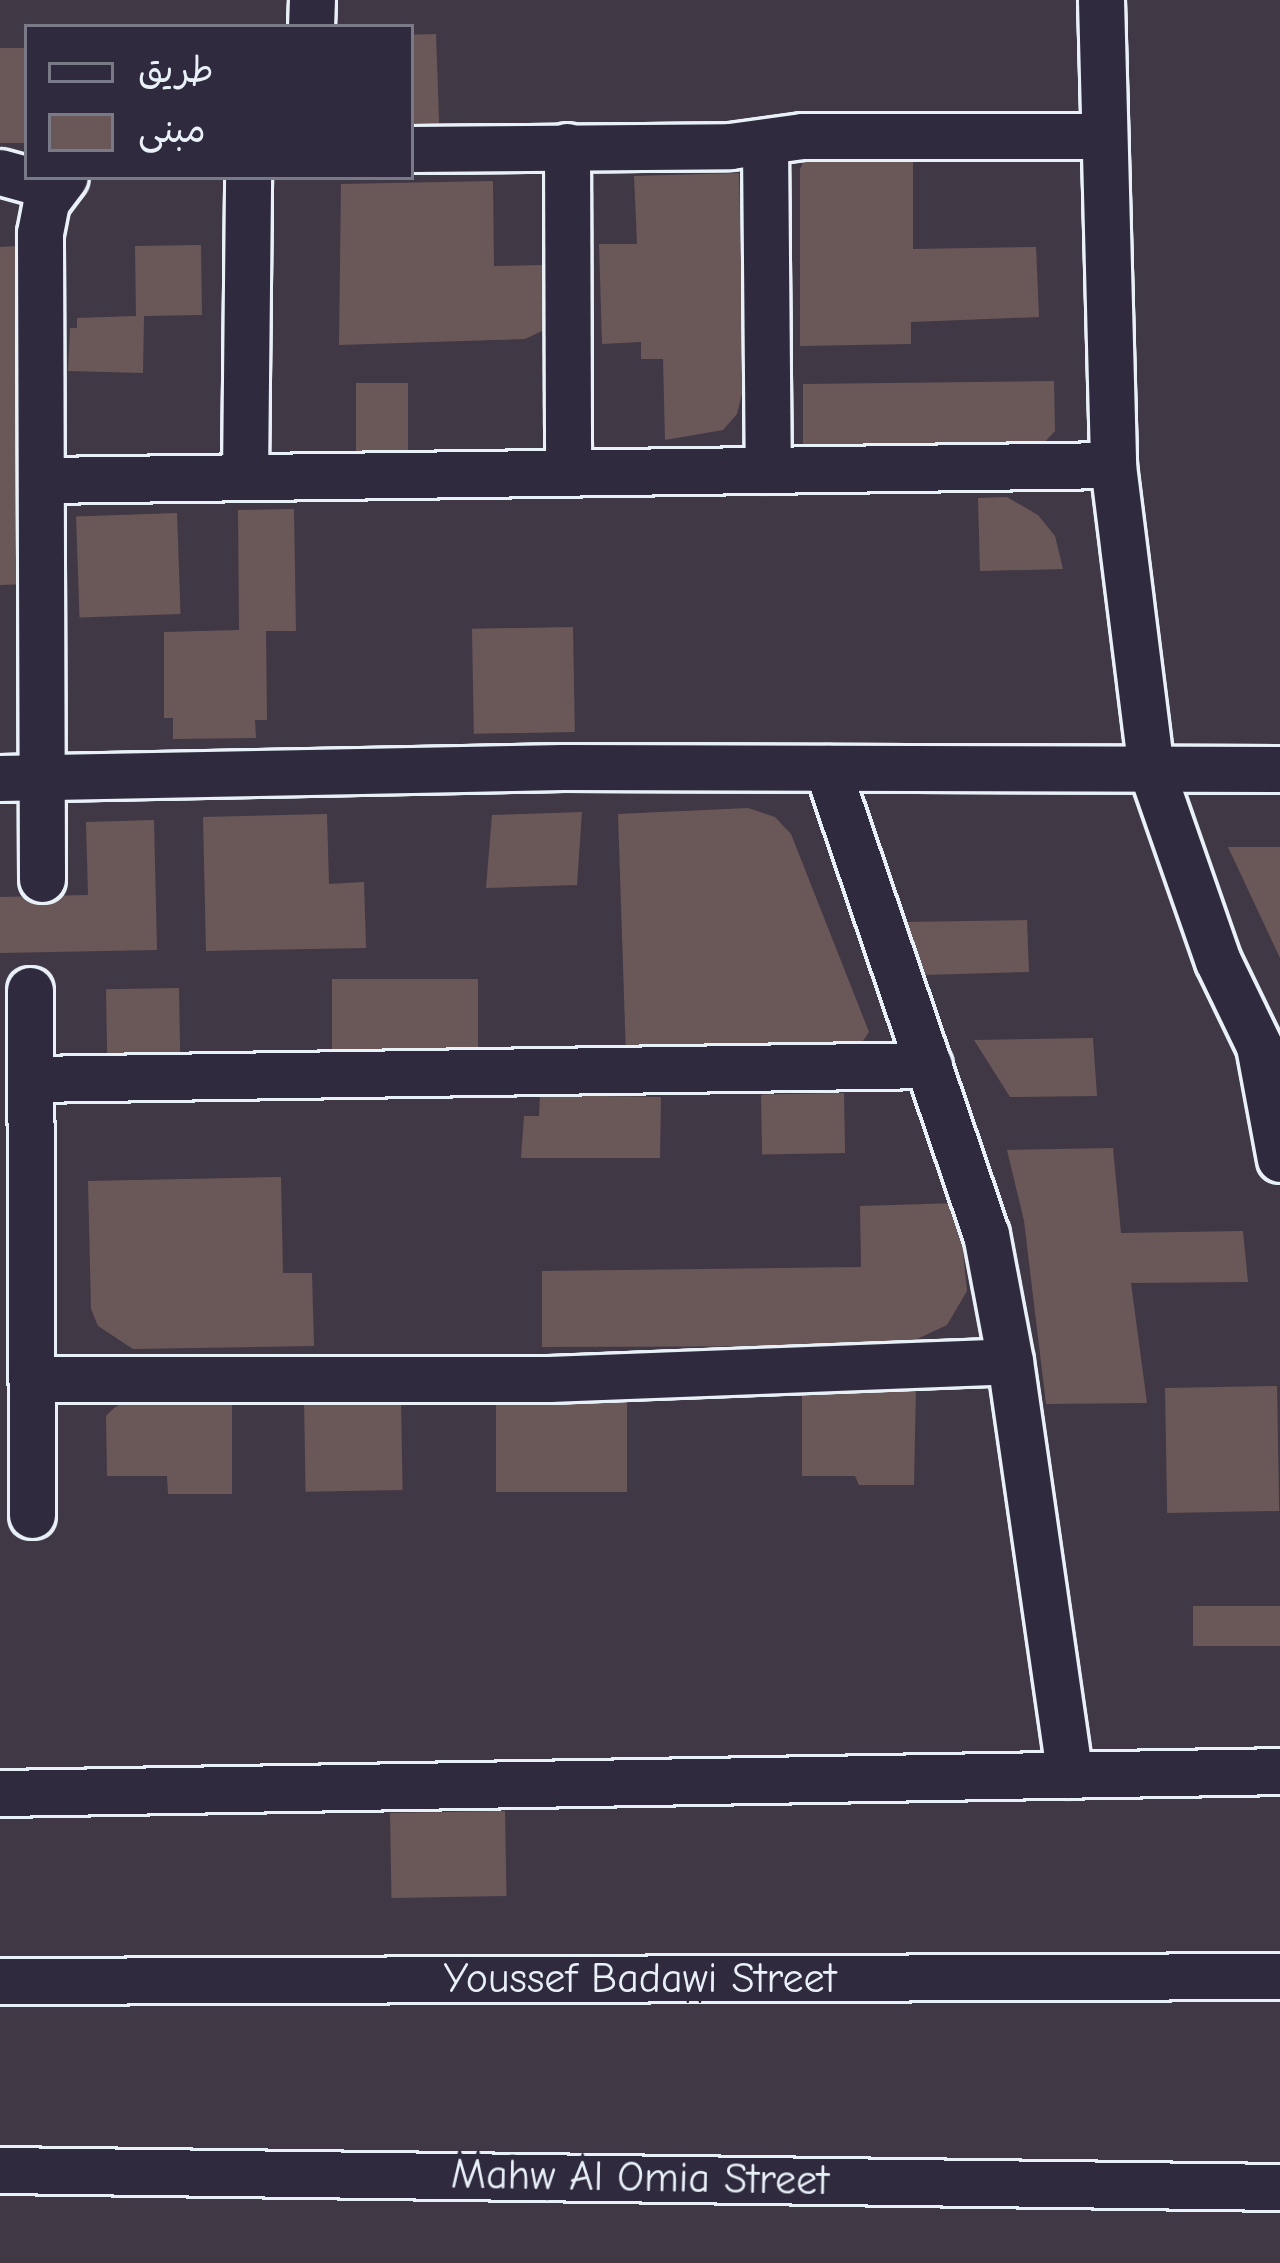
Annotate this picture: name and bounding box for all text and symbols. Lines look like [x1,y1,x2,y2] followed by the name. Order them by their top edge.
[24,24,414,180] legend
[138,50,214,91] text: طريق
[138,110,206,151] text: مبنى
[443,1954,837,2004] street label: Youssef Badawi Street
[450,2150,830,2206] street label: Mahw Al Omia Street

